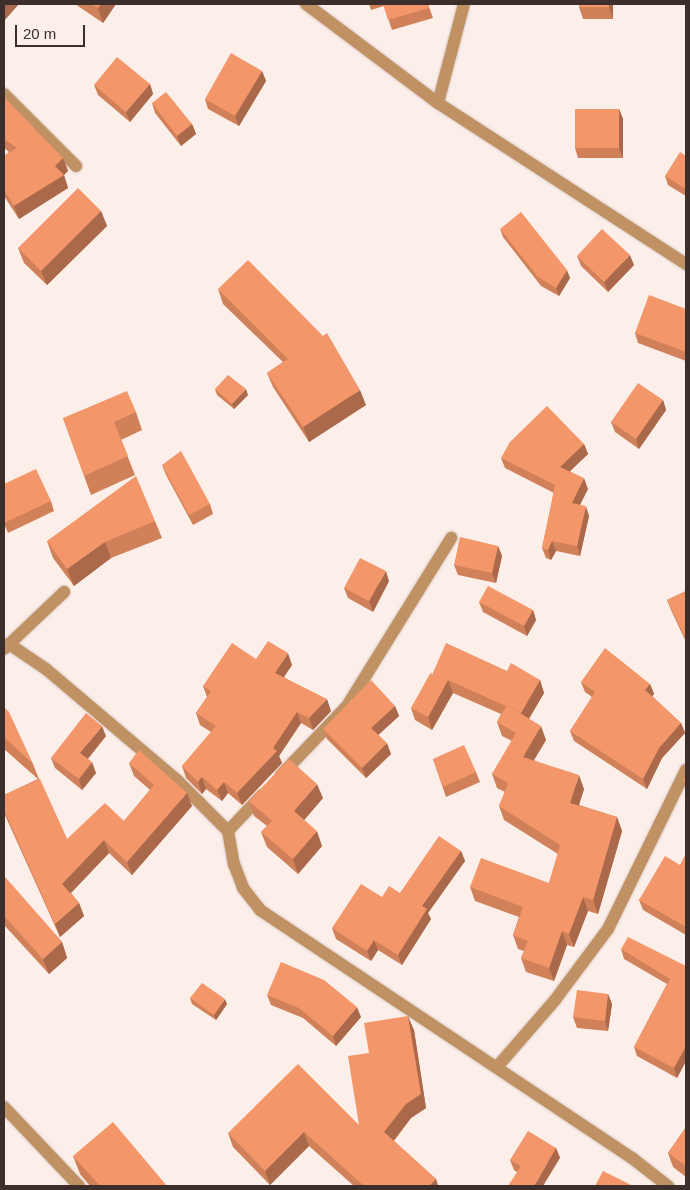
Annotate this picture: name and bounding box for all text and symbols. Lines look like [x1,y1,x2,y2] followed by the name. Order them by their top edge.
[18,15,88,47] scale bar
[23,25,56,42] text: 20 m

